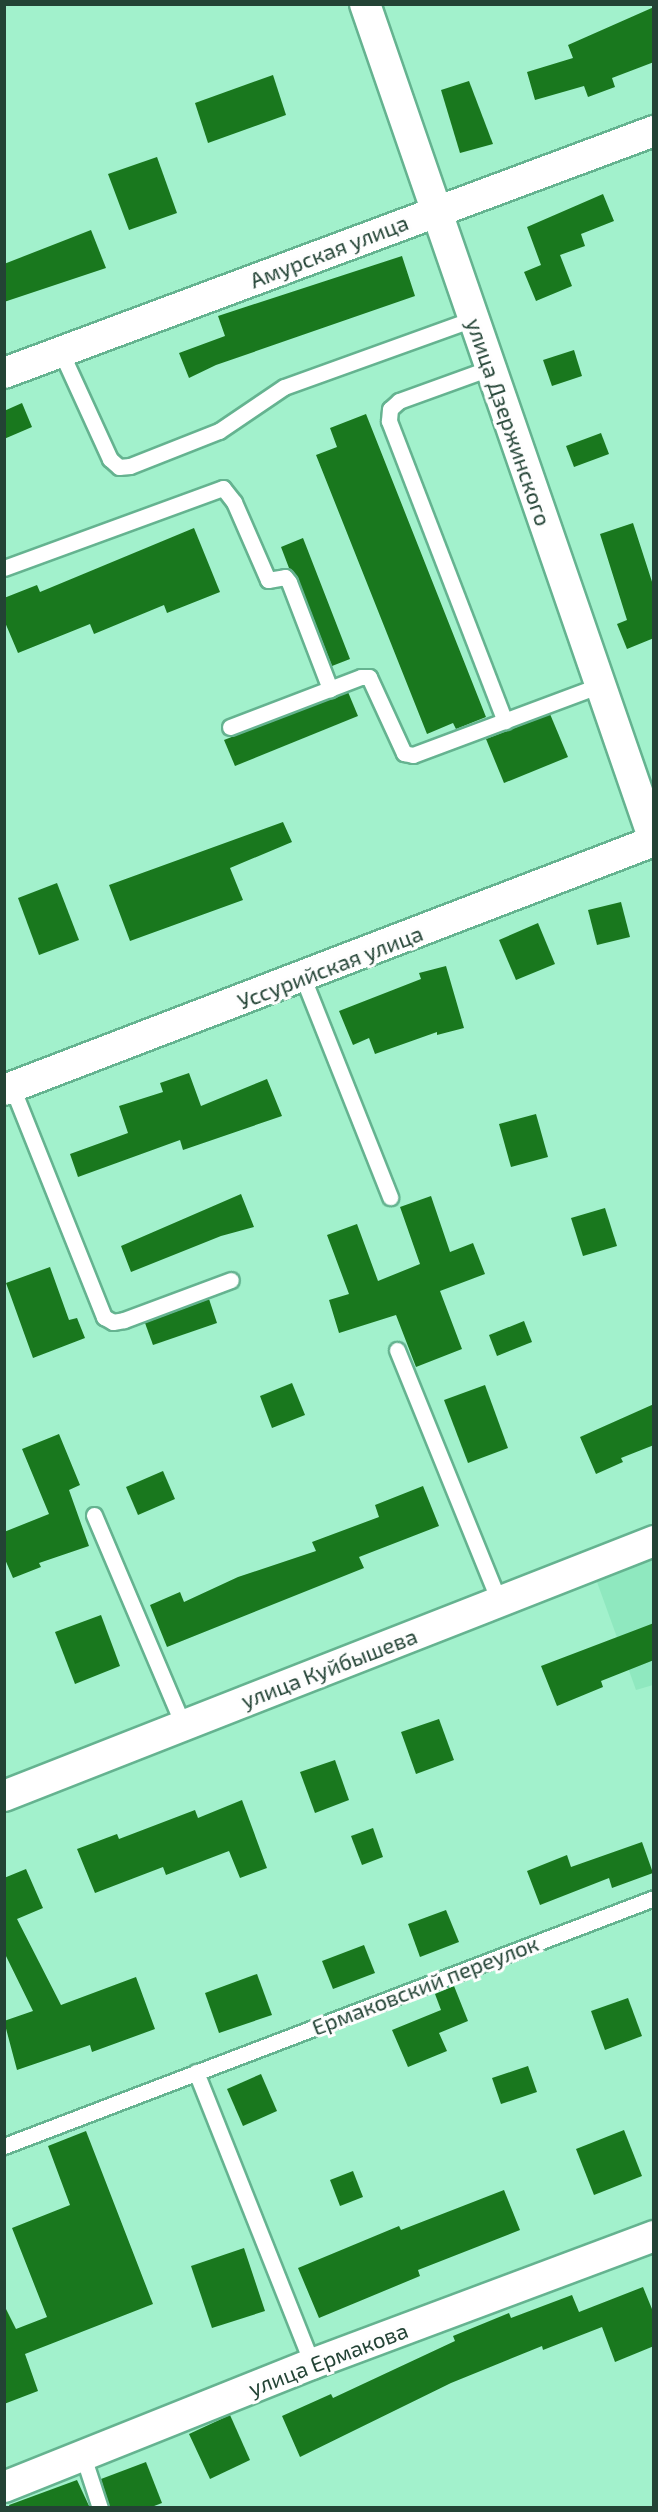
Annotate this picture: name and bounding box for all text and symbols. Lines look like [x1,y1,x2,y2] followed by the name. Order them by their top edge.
[246,209,412,293] street label: Амурская улица
[461,315,557,529] street label: улица Дзержинского
[234,919,426,1015] street label: Уссурийская улица
[237,1622,421,1714] street label: улица Куйбышева
[308,1930,542,2040] street label: Ермаковский переулок
[245,2316,411,2402] street label: улица Ермакова

